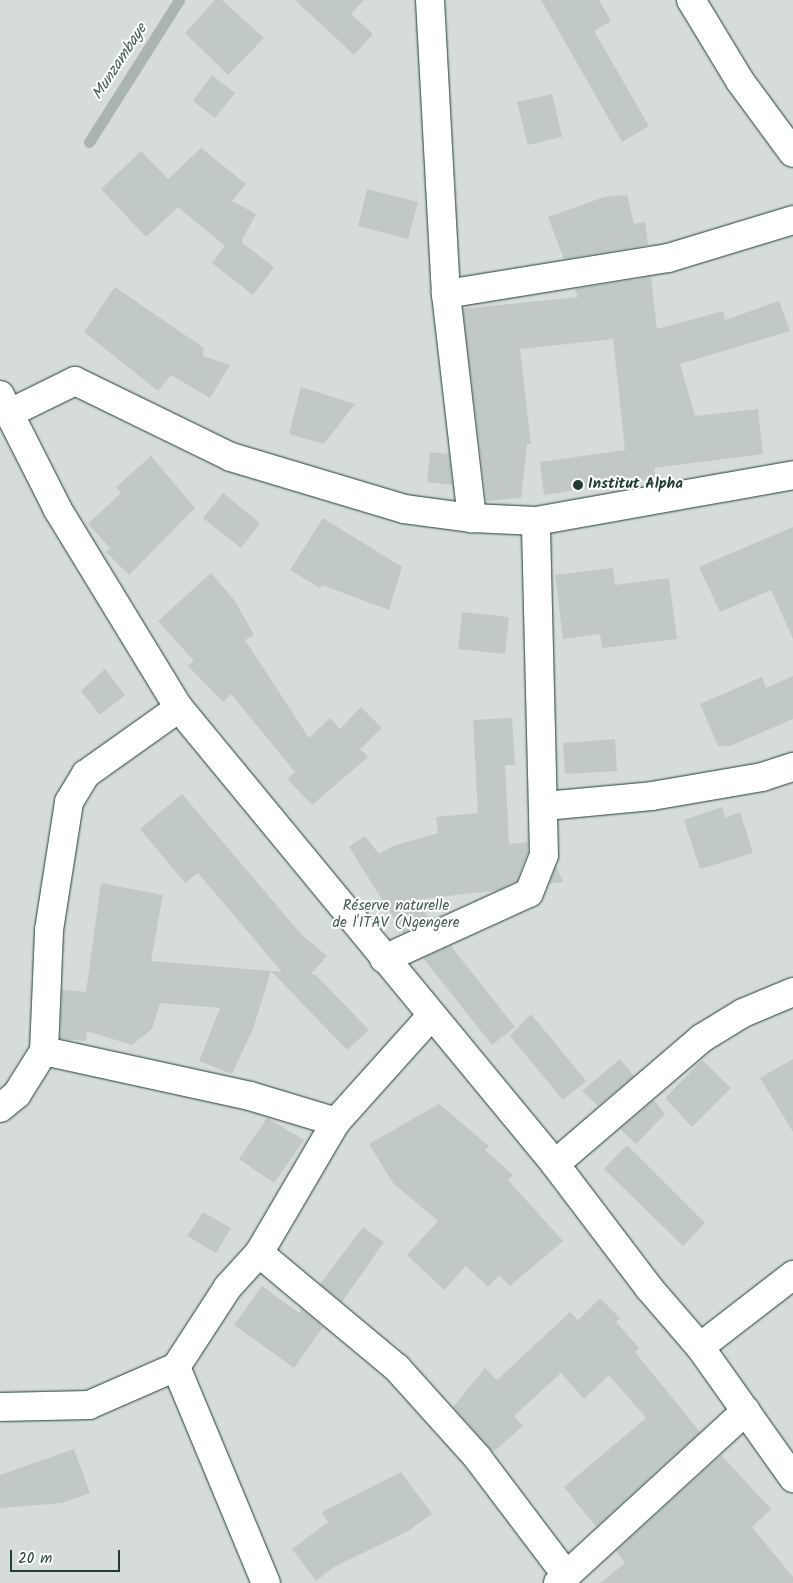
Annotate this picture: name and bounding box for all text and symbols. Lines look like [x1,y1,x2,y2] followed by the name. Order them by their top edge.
[88,20,152,104] water label: Munzambaye
[588,476,683,494] place label: Institut Alpha
[572,479,584,491] marker: Institut Alpha
[333,897,459,932] park label: Réserve naturelle de l'ITAV (Ngengere
[12,1540,122,1572] scale bar
[18,1547,52,1571] text: 20 m

